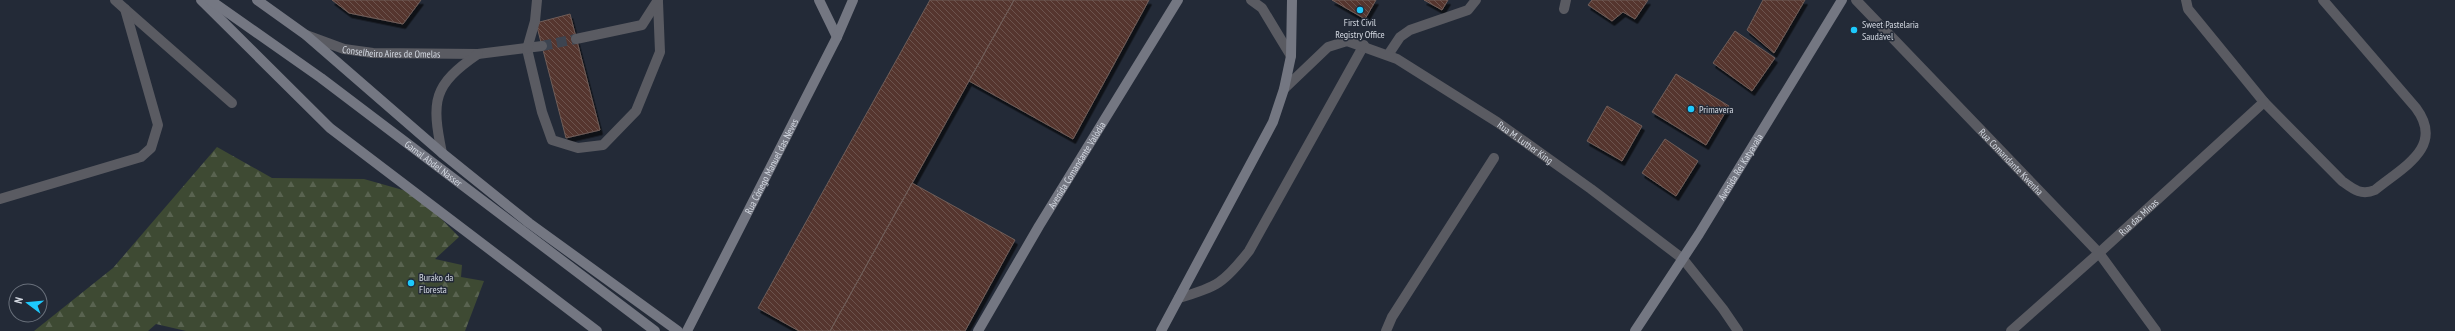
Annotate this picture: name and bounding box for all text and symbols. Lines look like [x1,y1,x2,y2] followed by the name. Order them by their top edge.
[1355,5,1365,15] marker: First Civil Registry Office
[1335,16,1385,41] place label: First Civil Registry Office
[1862,18,1919,43] place label: Sweet Pastelaria Saudável
[1849,25,1859,35] marker: Sweet Pastelaria Saudável
[341,42,441,60] street label: Conselheiro Aires de Omelas
[1699,103,1733,116] place label: Primavera
[1686,104,1696,114] marker: Primavera
[741,116,801,216] street label: Rua Cónego Manuel das Neves
[1495,118,1556,166] street label: Rua M. Luther King
[1045,119,1108,211] street label: Avenida Comandante Valódia
[1976,125,2046,198] street label: Rua Comandante Kwenha
[1715,131,1765,202] street label: Avenida Rei Katyavala
[402,137,465,189] street label: Gamal Abdel Nasser
[2116,195,2161,238] street label: Rua das Minas
[419,271,453,296] place label: Burako da Floresta
[406,278,416,288] marker: Burako da Floresta
[8,283,48,323] north arrow
[11,295,26,305] text: N

